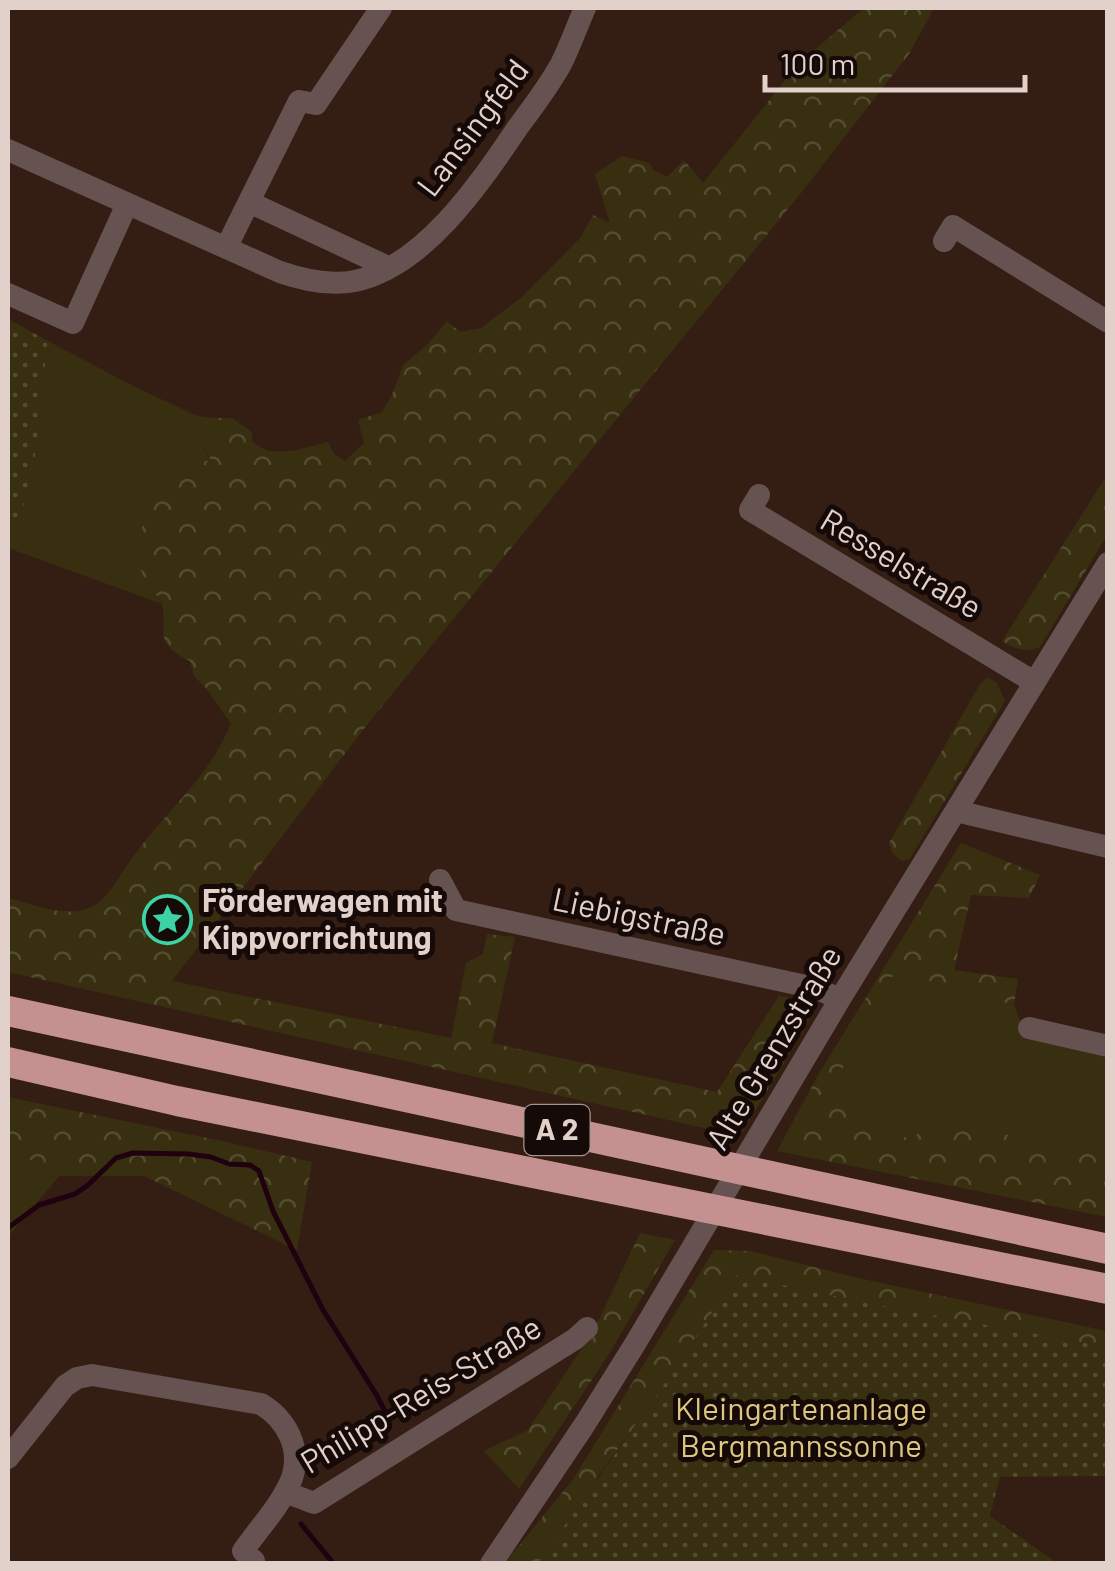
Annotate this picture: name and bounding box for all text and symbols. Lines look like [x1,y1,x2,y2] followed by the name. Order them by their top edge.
[765,30,1025,92] scale bar
[780,45,855,81] text: 100 m
[408,51,535,203] street label: Lansingfeld
[815,499,989,625] street label: Resselstraße
[550,878,729,952] street label: Liebigstraße
[202,880,443,955] place label: Förderwagen mit Kippvorrichtung
[141,893,193,945] place icon: Förderwagen mit Kippvorrichtung
[697,938,848,1156] street label: Alte Grenzstraße
[524,1105,590,1155] road number: A 2
[293,1307,547,1480] street label: Philipp-Reis-Straße
[675,1388,927,1463] park label: Kleingartenanlage Bergmannssonne

